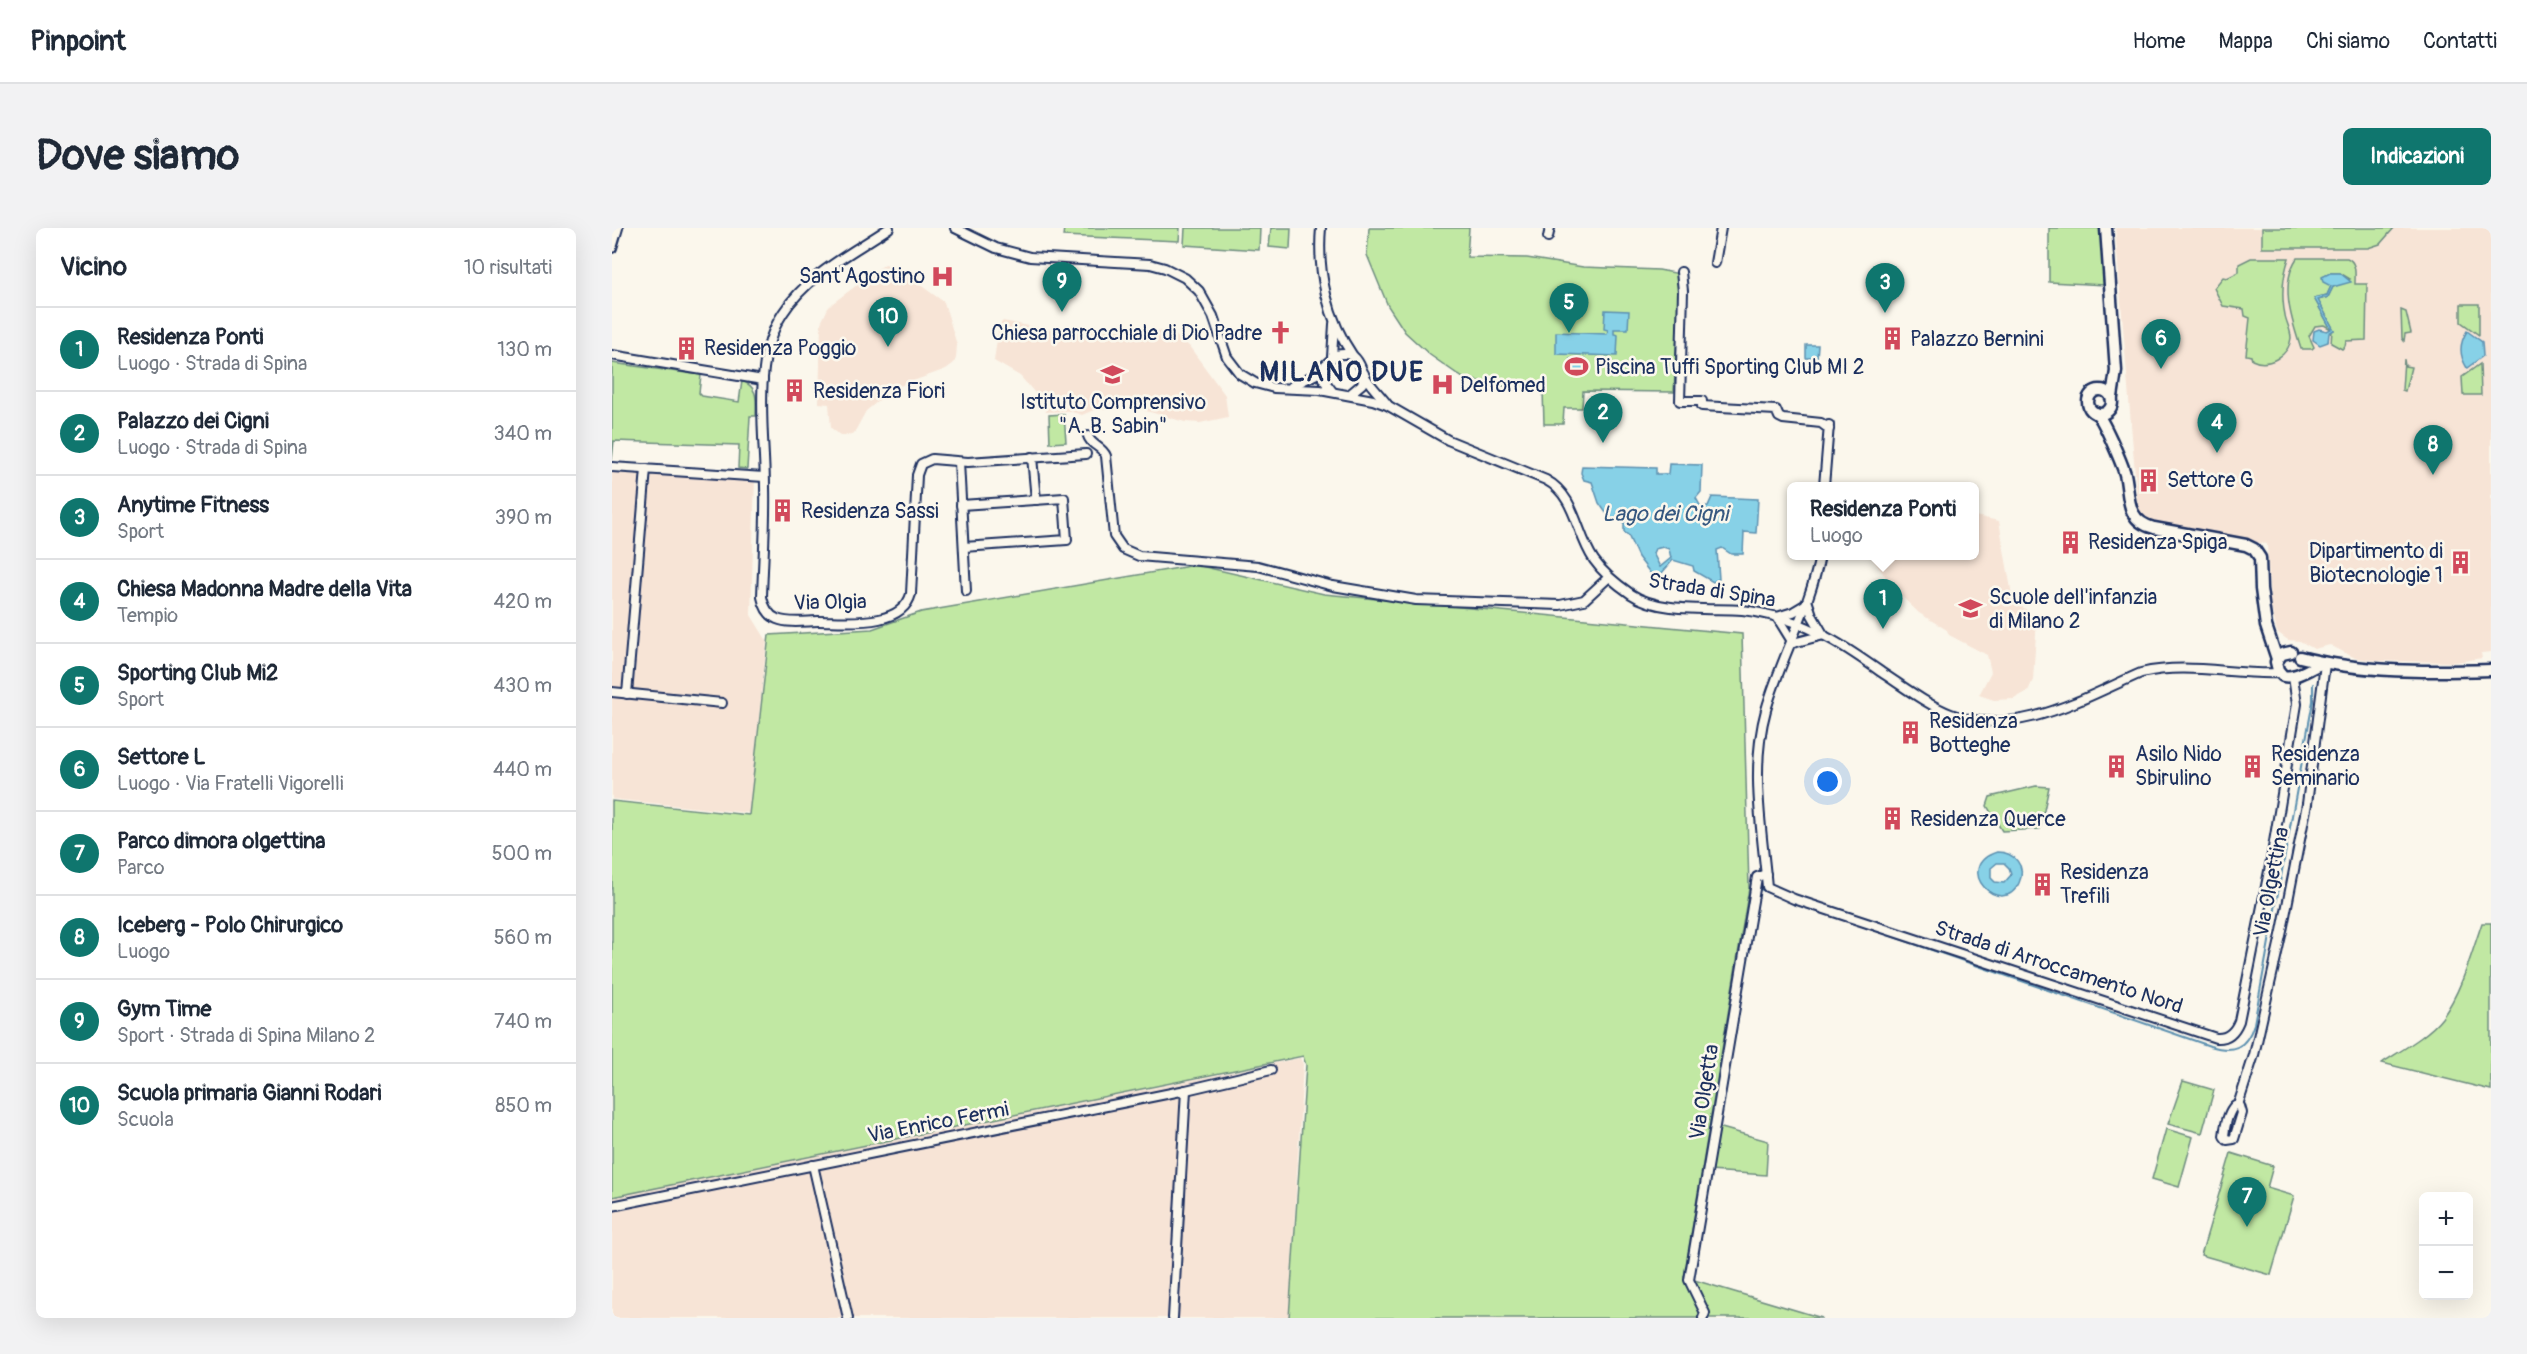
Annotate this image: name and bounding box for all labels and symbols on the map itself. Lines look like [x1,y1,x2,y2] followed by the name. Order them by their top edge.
[1042,262,1082,312] pin: 9
[799,263,925,290] place label: Sant'Agostino
[930,263,956,289] hospital icon: Sant'Agostino
[1866,264,1904,313] pin: 3
[1550,284,1588,333] pin: 5
[868,298,908,347] pin: 10
[991,320,1263,347] place label: Chiesa parrocchiale di Dio Padre
[1267,320,1293,346] church icon: Chiesa parrocchiale di Dio Padre
[2142,320,2180,369] pin: 6
[1879,326,1905,352] building icon: Palazzo Bernini
[1910,326,2044,353] place label: Palazzo Bernini
[673,335,699,361] building icon: Residenza Poggio
[704,335,856,362] place label: Residenza Poggio
[1564,354,1590,380] sports icon: Piscina Tuffi Sporting Club MI 2
[1595,354,1864,381] place label: Piscina Tuffi Sporting Club MI 2
[1260,356,1424,389] district label: MILANO DUE
[1100,361,1126,387] school or university icon: Istituto Comprensivo "A. B. Sabin"
[1429,372,1455,398] hospital icon: Delfomed
[1460,372,1546,399] place label: Delfomed
[782,378,808,404] building icon: Residenza Fiori
[813,378,945,405] place label: Residenza Fiori
[1020,389,1206,440] place label: Istituto Comprensivo "A. B. Sabin"
[1584,394,1622,443] pin: 2
[2198,404,2236,453] pin: 4
[2414,426,2452,475] pin: 8
[2136,467,2162,493] building icon: Settore G
[2167,467,2254,494] place label: Settore G
[770,498,796,524] building icon: Residenza Sassi
[801,498,939,525] place label: Residenza Sassi
[1602,500,1731,528] water label: Lago dei Cigni
[2057,529,2083,555] building icon: Residenza Spiga
[2088,529,2227,556] place label: Residenza Spiga
[2309,538,2443,589] place label: Dipartimento di Biotecnologie 1
[2448,550,2474,576] building icon: Dipartimento di Biotecnologie 1
[1646,567,1777,614] street label: Strada di Spina
[1864,580,1902,629] pin: 1
[1989,584,2157,635] place label: Scuole dell'infanzia di Milano 2
[793,588,867,617] street label: Via Olgia
[1958,596,1984,622] school or university icon: Scuole dell'infanzia di Milano 2
[1929,708,2018,759] place label: Residenza Botteghe
[1898,720,1924,746] building icon: Residenza Botteghe
[2135,741,2222,792] place label: Asilo Nido Sbirulino
[2271,741,2360,792] place label: Residenza Seminario
[2104,753,2130,779] building icon: Asilo Nido Sbirulino
[2240,753,2266,779] building icon: Residenza Seminario
[1813,767,1842,796] your location
[1879,806,1905,832] building icon: Residenza Querce
[1910,806,2066,833] place label: Residenza Querce
[2248,825,2295,940] street label: Via Olgettina
[2060,859,2149,910] place label: Residenza Trefili
[2029,871,2055,897] building icon: Residenza Trefili
[1931,915,2186,1020] street label: Strada di Arroccamento Nord
[1684,1042,1725,1142] street label: Via Olgetta
[865,1096,1011,1149] street label: Via Enrico Fermi
[2228,1178,2266,1227] pin: 7

